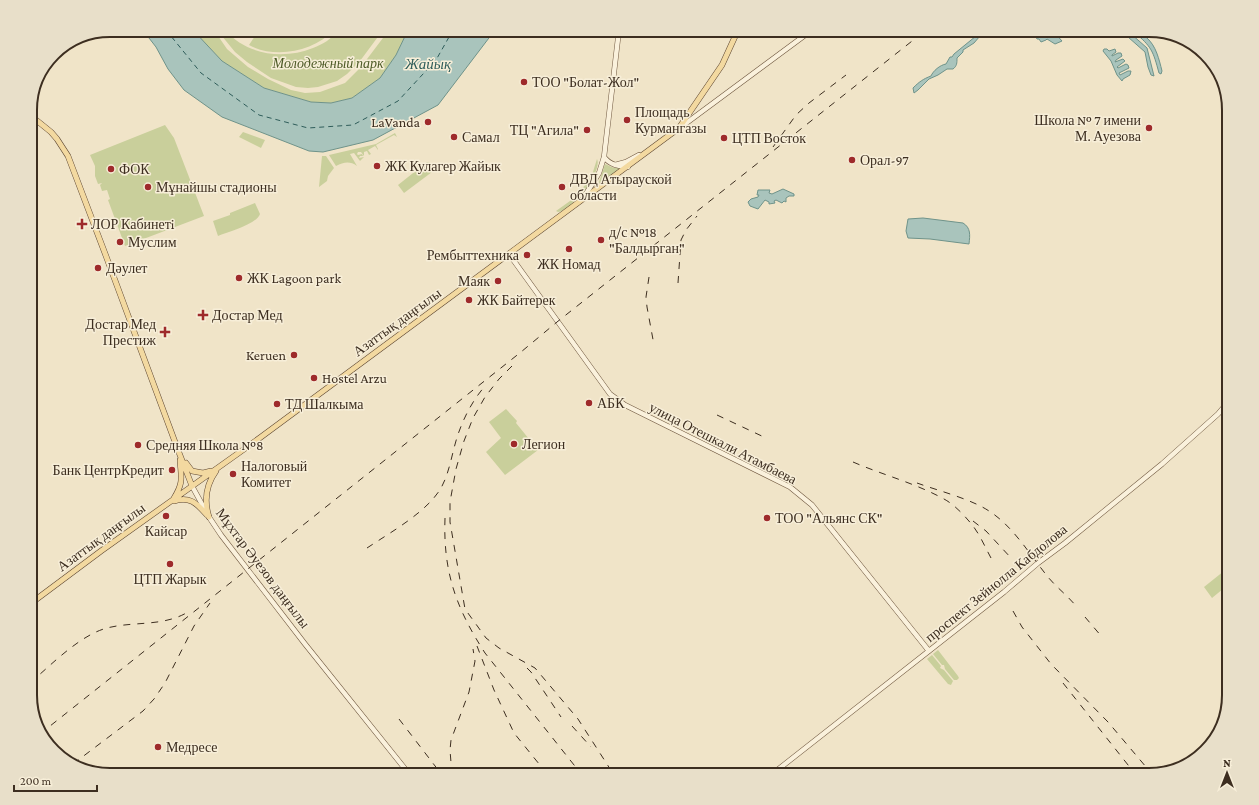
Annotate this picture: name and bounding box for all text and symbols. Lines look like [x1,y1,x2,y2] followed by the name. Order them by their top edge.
[272,55,384,71] park label: Молодежный парк
[404,56,452,72] water label: Жайық
[532,74,639,90] place label: ТОО "Болат-Жол"
[519,77,529,87] marker: ТОО "Болат-Жол"
[635,104,707,136] place label: Площадь Курмангазы
[1034,112,1142,144] place label: Школа № 7 имени М. Ауезова
[371,114,421,130] place label: LaVanda
[622,115,632,125] marker: Площадь Курмангазы
[423,117,433,127] marker: LaVanda
[510,122,579,138] place label: ТЦ "Агила"
[1144,123,1154,133] marker: Школа № 7 имени М. Ауезова
[582,125,592,135] marker: ТЦ "Агила"
[462,129,500,145] place label: Самал
[732,130,806,146] place label: ЦТП Восток
[449,132,459,142] marker: Самал
[719,133,729,143] marker: ЦТП Восток
[860,152,909,168] place label: Орал-97
[847,155,857,165] marker: Орал-97
[385,158,501,174] place label: ЖК Кулагер Жайык
[119,161,150,177] place label: ФОК
[372,161,382,171] marker: ЖК Кулагер Жайык
[106,164,116,174] marker: ФОК
[570,171,672,203] place label: ДВД Атырауской области
[156,179,277,195] place label: Мұнайшы стадионы
[143,182,153,192] marker: Мұнайшы стадионы
[557,182,567,192] marker: ДВД Атырауской области
[91,216,175,232] place label: ЛОР Кабинетi
[76,218,88,230] marker: ЛОР Кабинетi
[609,224,685,256] place label: д/с №18 "Балдырган"
[128,234,177,250] place label: Муслим
[596,235,606,245] marker: д/с №18 "Балдырган"
[115,237,125,247] marker: Муслим
[564,244,574,254] marker: ЖК Номад
[427,247,520,263] place label: Рембыттехника
[522,250,532,260] marker: Рембыттехника
[537,256,601,272] place label: ЖК Номад
[106,260,147,276] place label: Дәулет
[93,263,103,273] marker: Дәулет
[247,270,341,286] place label: ЖК Lagoon park
[234,273,244,283] marker: ЖК Lagoon park
[458,273,490,289] place label: Маяк
[493,276,503,286] marker: Маяк
[350,284,445,359] street label: Азаттық даңғылы
[477,292,556,308] place label: ЖК Байтерек
[464,295,474,305] marker: ЖК Байтерек
[212,307,283,323] place label: Достар Мед
[197,309,209,321] marker: Достар Мед
[85,316,156,348] place label: Достар Мед Престиж
[159,326,171,338] marker: Достар Мед Престиж
[246,347,286,363] place label: Keruen
[289,350,299,360] marker: Keruen
[322,370,387,386] place label: Hostel Arzu
[309,373,319,383] marker: Hostel Arzu
[597,395,625,411] place label: АБК
[285,396,364,412] place label: ТД Шалкыма
[584,398,594,408] marker: АБК
[272,399,282,409] marker: ТД Шалкыма
[647,399,800,488] street label: улица Отешкали Атамбаева
[522,436,566,452] place label: Легион
[146,437,264,453] place label: Средняя Школа №8
[509,439,519,449] marker: Легион
[133,440,143,450] marker: Средняя Школа №8
[241,458,308,490] place label: Налоговый Комитет
[53,462,164,478] place label: Банк ЦентрКредит
[167,465,177,475] marker: Банк ЦентрКредит
[228,469,238,479] marker: Налоговый Комитет
[54,499,149,574] street label: Азаттық даңғылы
[213,505,314,631] street label: Мұхтар Әуезов даңғылы
[775,510,883,526] place label: ТОО "Альянс СК"
[161,511,171,521] marker: Кайсар
[762,513,772,523] marker: ТОО "Альянс СК"
[922,520,1071,645] street label: проспект Зейнолла Кабдолова
[145,523,187,539] place label: Кайсар
[165,559,175,569] marker: ЦТП Жарык
[133,571,207,587] place label: ЦТП Жарык
[166,739,218,755] place label: Медресе
[153,742,163,752] marker: Медресе
[1207,753,1247,793] north arrow
[1223,757,1231,769] text: N
[14,767,97,793] scale bar
[20,774,52,788] text: 200 m

